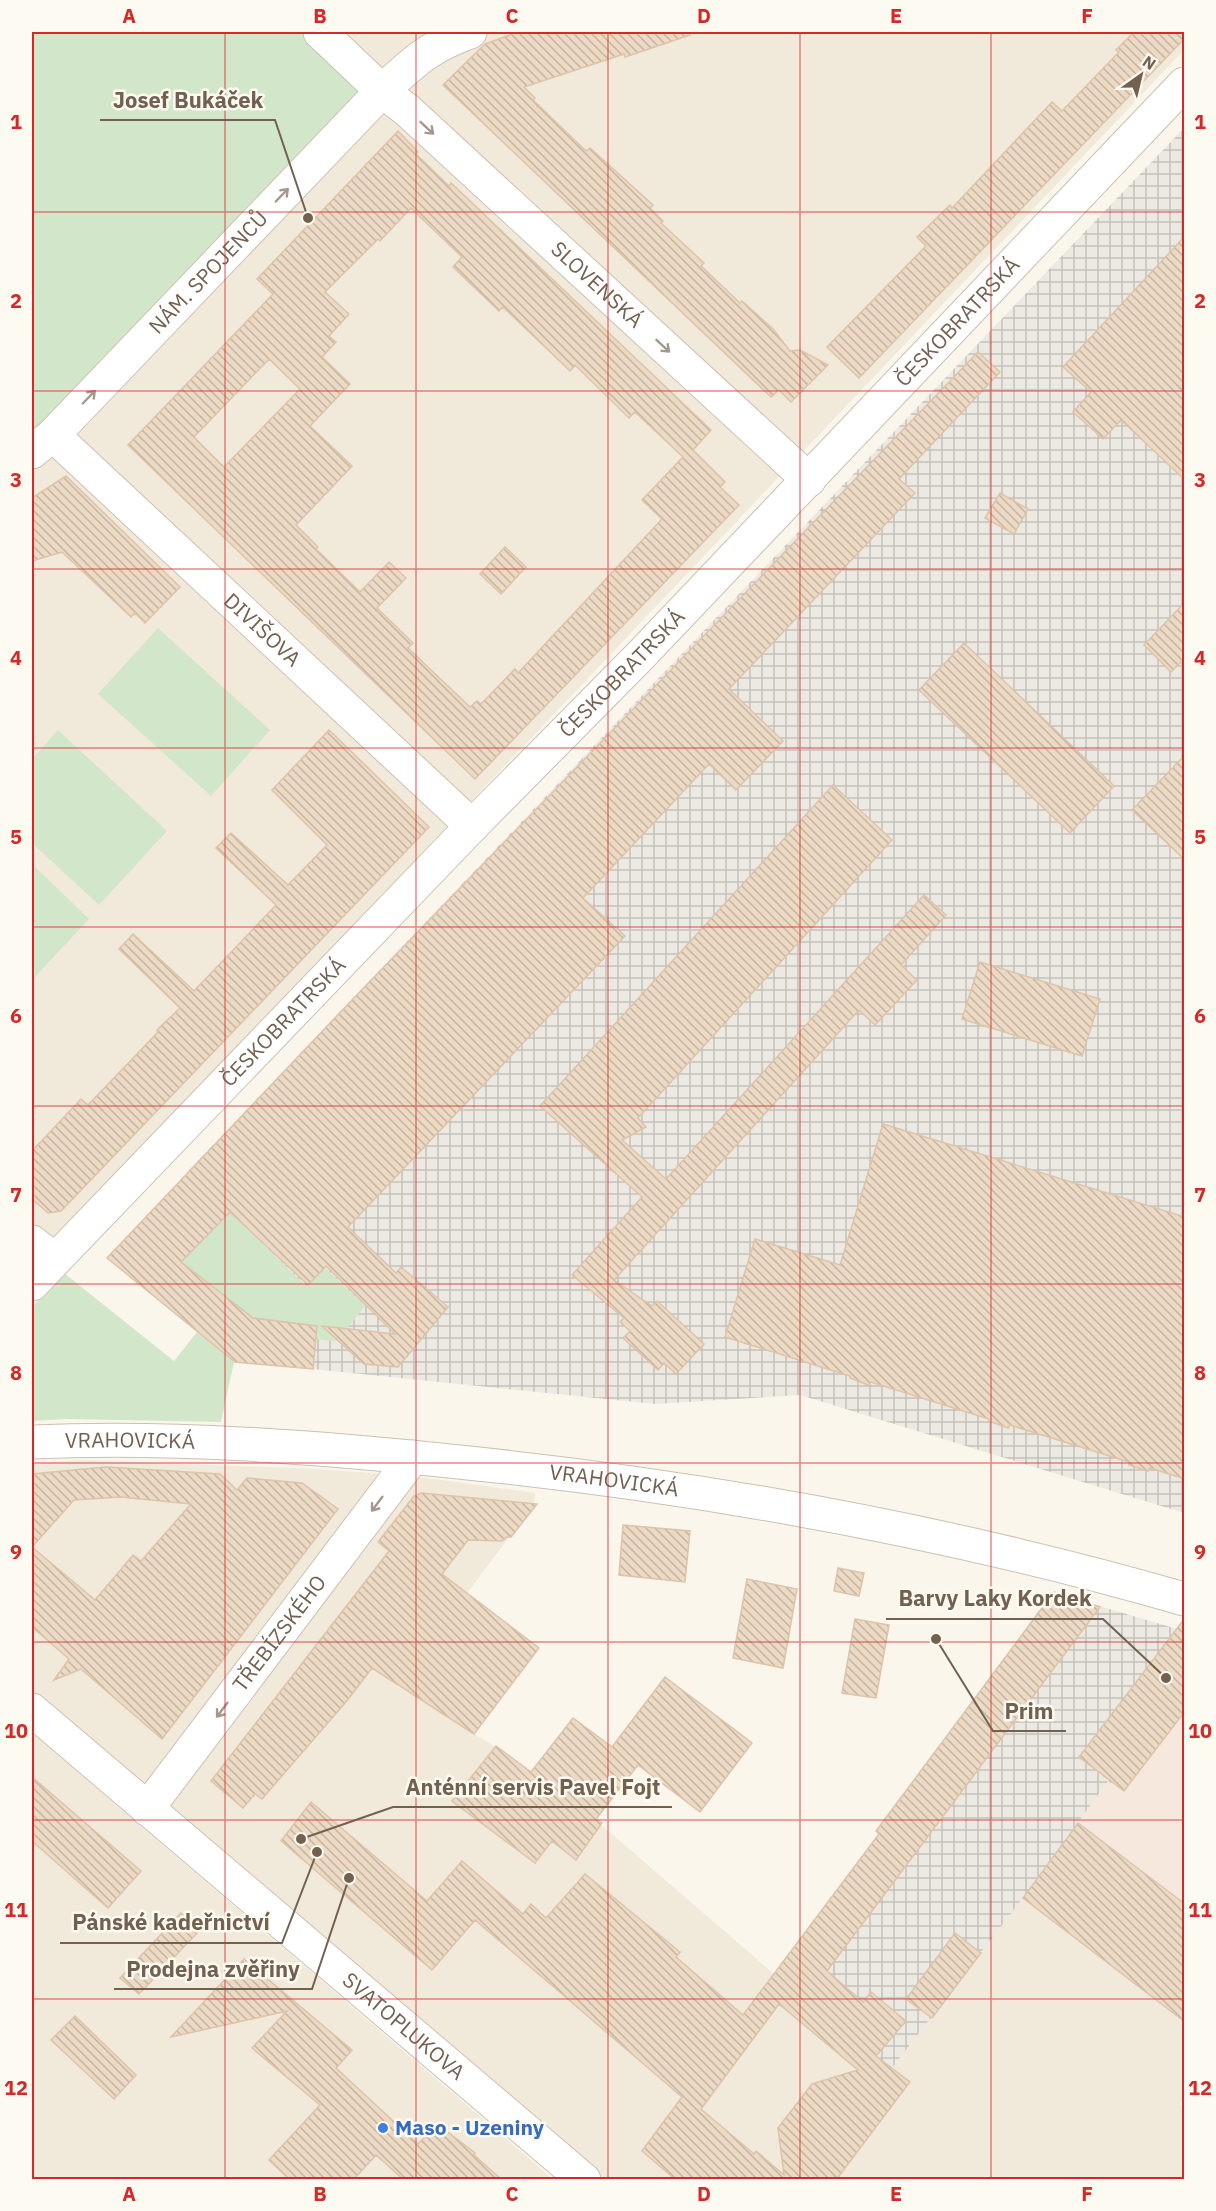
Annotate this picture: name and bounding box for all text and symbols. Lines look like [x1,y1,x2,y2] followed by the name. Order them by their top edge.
[122,2,136,29] text: A
[313,2,327,29] text: B
[505,2,519,29] text: C
[697,2,711,29] text: D
[890,2,902,29] text: E
[1081,2,1093,29] text: F
[1111,45,1171,105] north arrow
[1139,51,1160,74] text: N
[100,80,275,120] callout: Josef Bukáček
[113,85,264,114] text: Josef Bukáček
[10,108,22,135] text: 1
[1194,108,1206,135] text: 1
[419,121,434,135] one-way arrow
[275,188,289,203] one-way arrow
[142,204,273,339] street label: NÁM. SPOJENCŮ
[545,235,650,333] street label: SLOVENSKÁ
[889,251,1025,392] street label: ČESKOBRATRSKÁ
[10,287,22,314] text: 2
[1194,287,1206,314] text: 2
[655,339,670,353] one-way arrow
[82,390,96,405] one-way arrow
[10,466,22,493] text: 3
[1194,466,1206,493] text: 3
[218,586,307,672] street label: DIVIŠOVA
[552,603,690,743] street label: ČESKOBRATRSKÁ
[10,644,22,671] text: 4
[1194,644,1206,671] text: 4
[10,823,22,850] text: 5
[1194,823,1206,850] text: 5
[214,951,351,1092] street label: ČESKOBRATRSKÁ
[10,1002,22,1029] text: 6
[1194,1002,1206,1029] text: 6
[10,1181,22,1208] text: 7
[1194,1181,1206,1208] text: 7
[10,1359,22,1386] text: 8
[1194,1359,1206,1386] text: 8
[65,1425,196,1455] street label: VRAHOVICKÁ
[548,1457,681,1503] street label: VRAHOVICKÁ
[371,1496,384,1512] one-way arrow
[10,1538,22,1565] text: 9
[1194,1538,1206,1565] text: 9
[226,1569,332,1697] street label: TŘEBÍZSKÉHO
[886,1579,1103,1619] callout: Barvy Laky Kordek
[898,1583,1092,1612] text: Barvy Laky Kordek
[993,1691,1066,1731] callout: Prim
[1004,1696,1054,1725] text: Prim
[215,1701,228,1717] one-way arrow
[4,1717,28,1744] text: 10
[1188,1717,1212,1744] text: 10
[393,1767,672,1807] callout: Anténní servis Pavel Fojt
[405,1772,661,1801] text: Anténní servis Pavel Fojt
[4,1896,28,1923] text: 11
[1188,1896,1212,1923] text: 11
[60,1903,282,1943] callout: Pánské kadeřnictví
[72,1907,271,1936] text: Pánské kadeřnictví
[114,1949,312,1989] callout: Prodejna zvěřiny
[126,1954,300,1983] text: Prodejna zvěřiny
[337,1966,471,2086] street label: SVATOPLUKOVA
[4,2074,28,2101] text: 12
[1188,2074,1212,2101] text: 12
[395,2113,545,2141] place label: Maso - Uzeniny
[376,2121,390,2135] marker: Maso - Uzeniny
[122,2180,136,2207] text: A
[313,2180,327,2207] text: B
[505,2180,519,2207] text: C
[697,2180,711,2207] text: D
[890,2180,902,2207] text: E
[1081,2180,1093,2207] text: F

